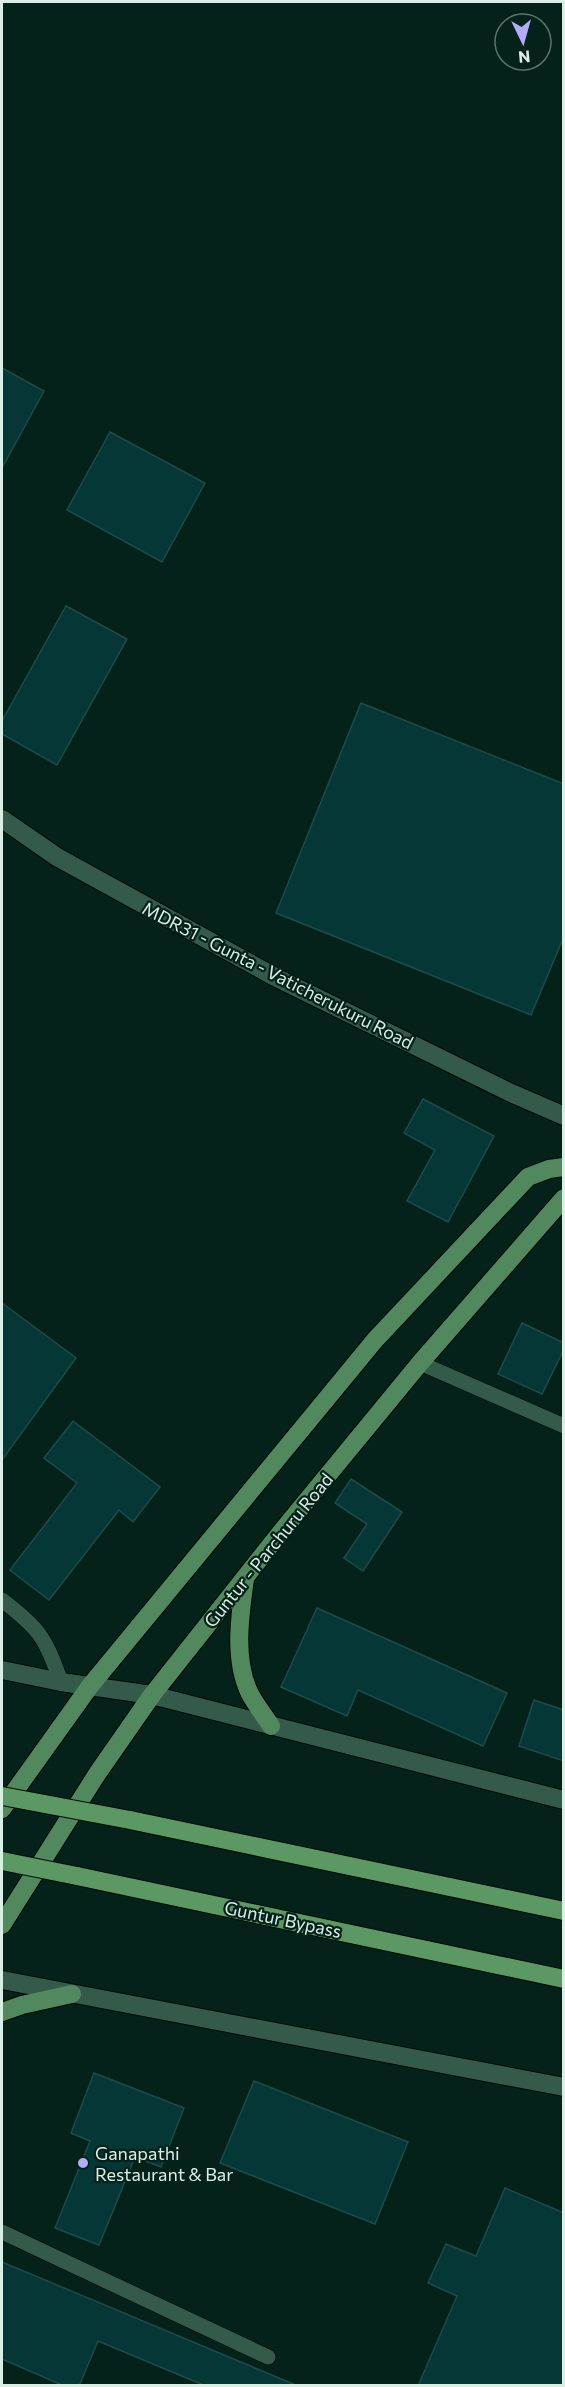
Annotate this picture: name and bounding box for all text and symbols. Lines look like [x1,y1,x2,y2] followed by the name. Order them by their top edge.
[493,12,553,72] north arrow
[518,47,531,67] text: N
[139,897,417,1053] street label: MDR31 - Gunta - Vaticherukuru Road
[199,1468,337,1632] street label: Guntur - Parchuru Road
[223,1896,343,1942] street label: Guntur Bypass
[95,2142,233,2185] place label: Ganapathi Restaurant & Bar
[76,2156,90,2170] marker: Ganapathi Restaurant & Bar

